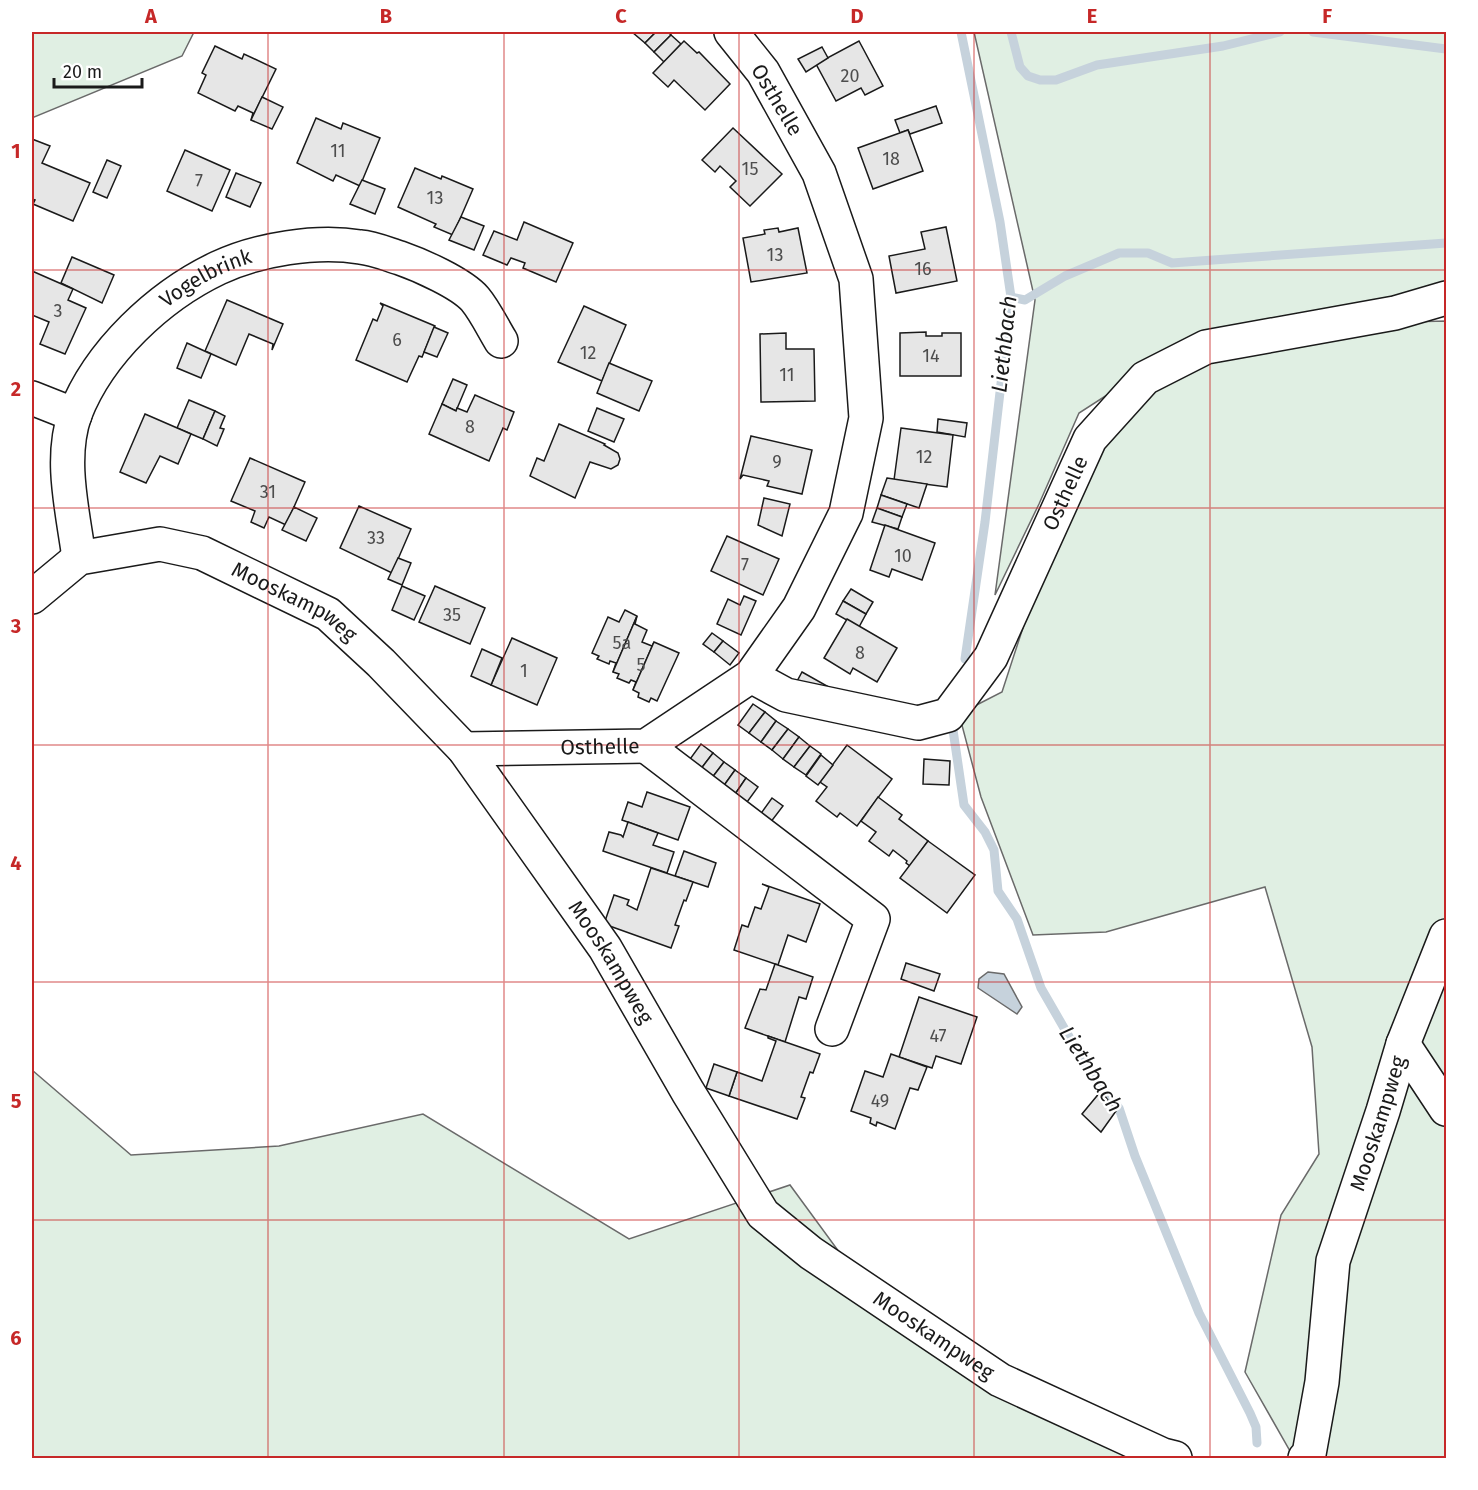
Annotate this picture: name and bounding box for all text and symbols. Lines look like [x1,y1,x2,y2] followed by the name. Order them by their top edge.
[144,4,158,28] text: A
[380,4,392,28] text: B
[615,4,627,28] text: C
[850,4,864,28] text: D
[1087,4,1097,28] text: E
[1322,4,1332,28] text: F
[54,51,142,89] scale bar
[745,59,809,141] street label: Osthelle
[63,61,102,83] text: 20 m
[841,65,859,87] house number: 20
[11,139,21,163] text: 1
[330,140,346,162] house number: 11
[882,148,900,170] house number: 18
[742,158,758,180] house number: 15
[195,170,203,192] house number: 7
[427,187,443,209] house number: 13
[154,243,255,313] street label: Vogelbrink
[767,244,783,266] house number: 13
[914,258,932,280] house number: 16
[985,294,1023,394] water label: Liethbach
[54,300,62,322] house number: 3
[392,329,402,351] house number: 6
[580,342,596,364] house number: 12
[922,345,940,367] house number: 14
[779,364,795,386] house number: 11
[11,377,21,401] text: 2
[465,416,475,438] house number: 8
[916,446,932,468] house number: 12
[772,451,782,473] house number: 9
[1037,452,1094,535] street label: Osthelle
[260,481,276,503] house number: 31
[367,527,385,549] house number: 33
[894,545,912,567] house number: 10
[741,554,749,576] house number: 7
[227,556,363,647] street label: Mooskampweg
[443,604,461,626] house number: 35
[10,614,21,638] text: 3
[613,632,631,654] house number: 5a
[855,642,865,664] house number: 8
[636,654,646,676] house number: 5
[520,660,528,682] house number: 1
[560,733,640,760] street label: Osthelle
[10,851,22,875] text: 4
[563,896,659,1029] street label: Mooskampweg
[1053,1021,1129,1117] water label: Liethbach
[929,1025,947,1047] house number: 47
[1344,1053,1412,1194] street label: Mooskampweg
[11,1089,22,1113] text: 5
[871,1090,889,1112] house number: 49
[868,1286,999,1386] street label: Mooskampweg
[10,1326,22,1350] text: 6

